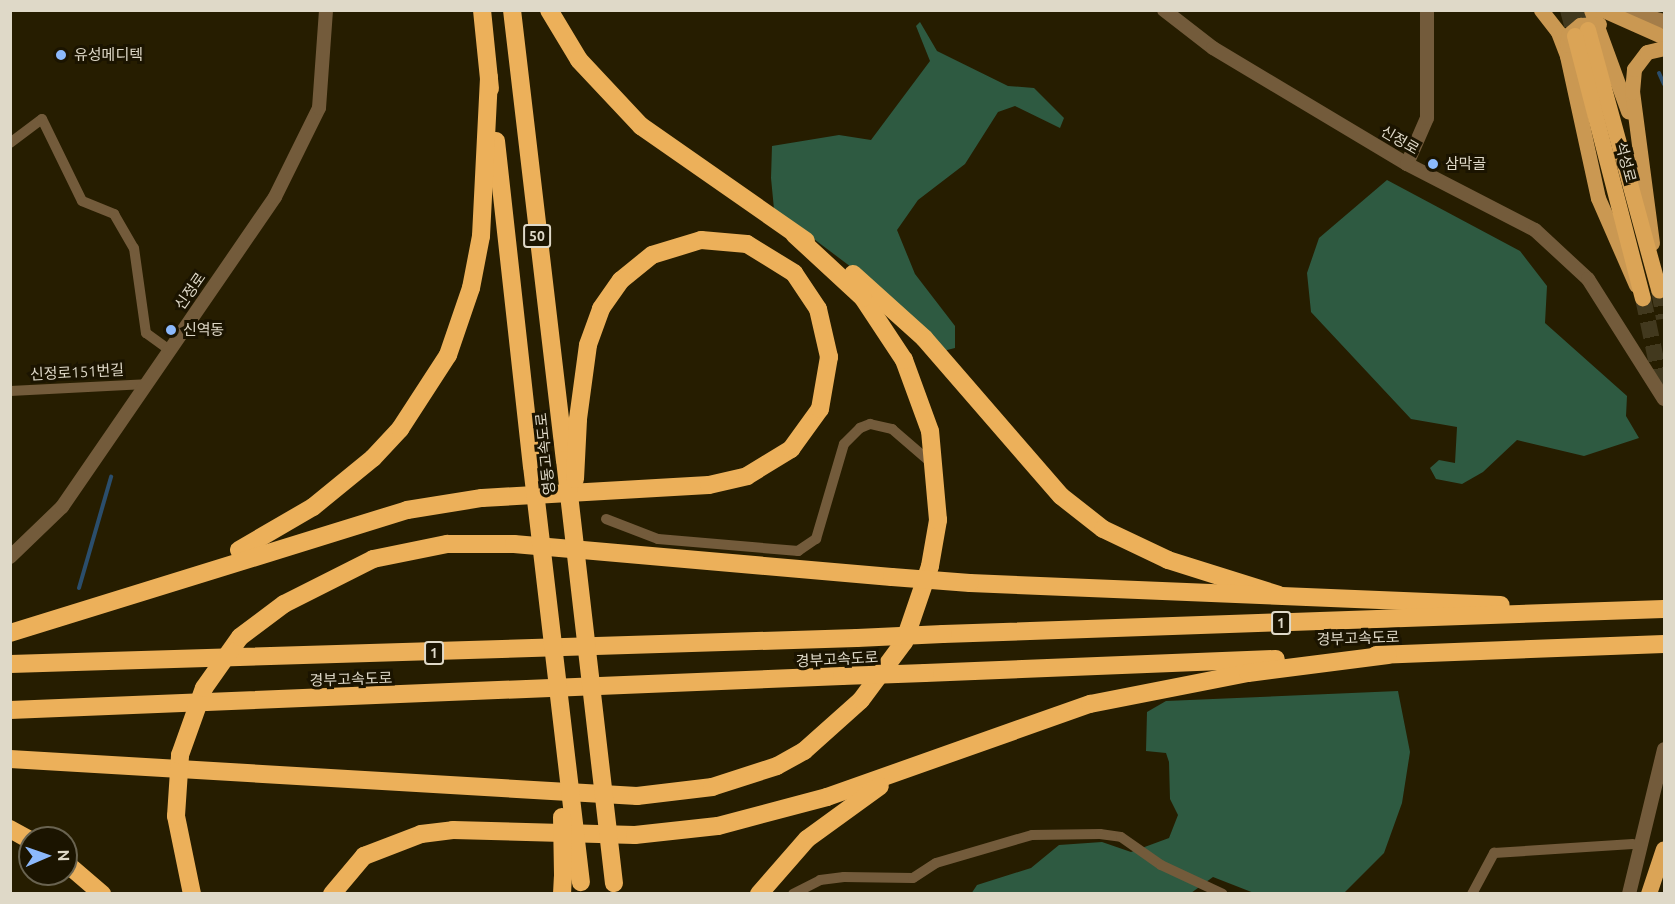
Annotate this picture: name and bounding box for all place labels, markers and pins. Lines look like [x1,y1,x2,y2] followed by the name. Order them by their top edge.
[52,46,70,64] marker: 유성메디텍
[74,46,143,64] place label: 유성메디텍
[1445,155,1486,173] place label: 삼막골
[1426,157,1440,171] marker: 삼막골
[183,321,224,339] place label: 신역동
[164,323,178,337] marker: 신역동

